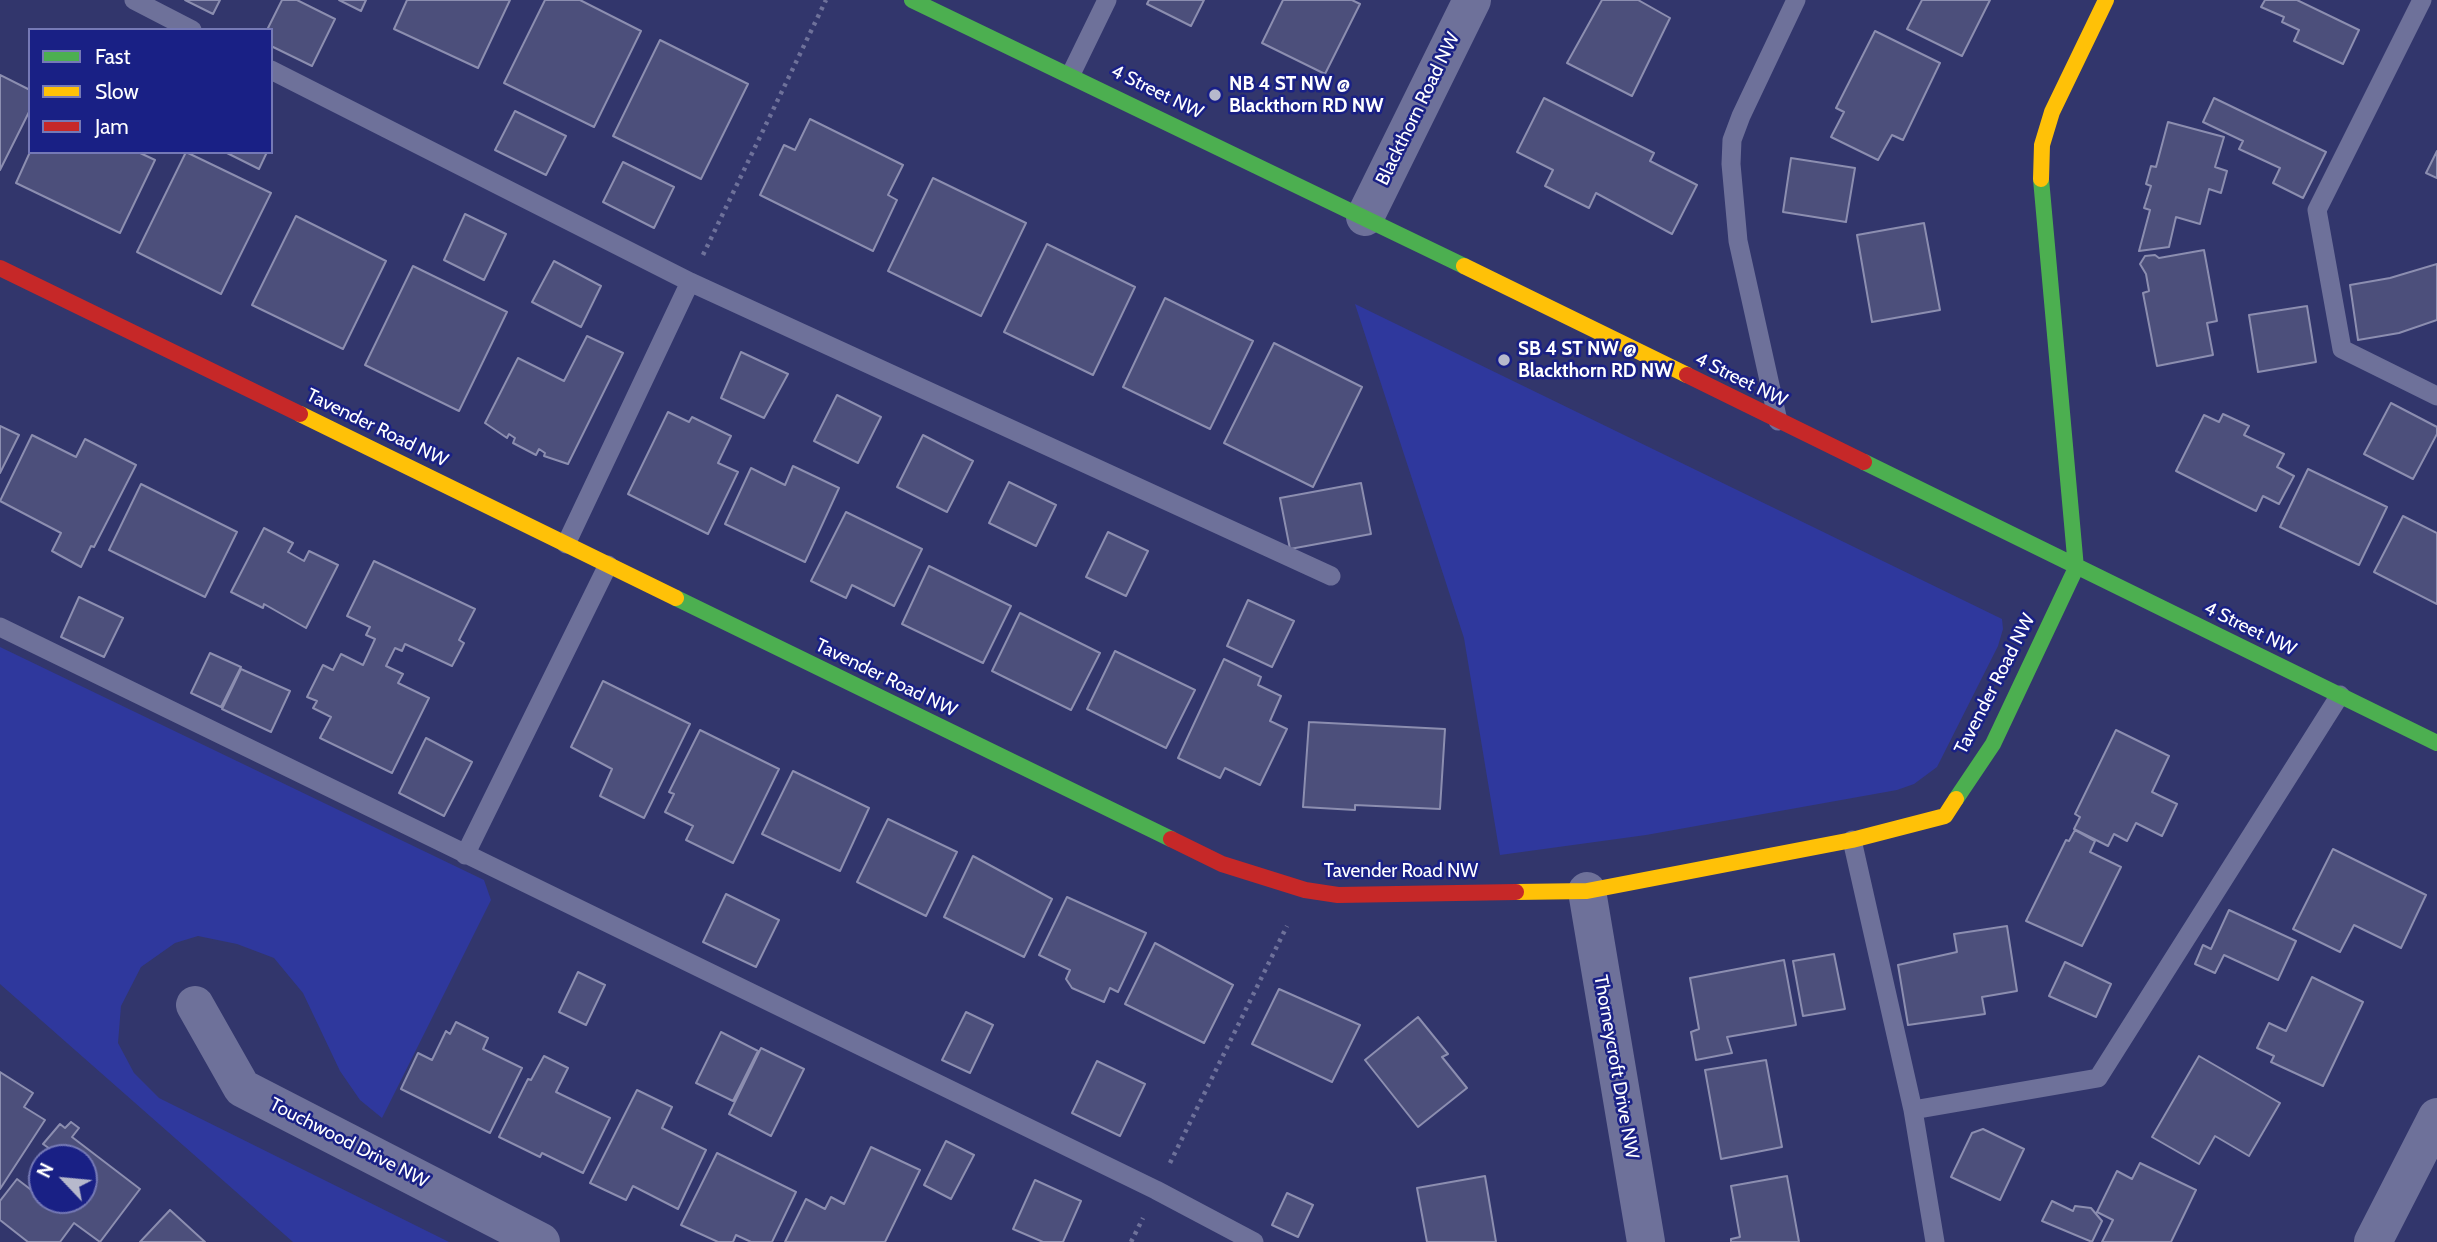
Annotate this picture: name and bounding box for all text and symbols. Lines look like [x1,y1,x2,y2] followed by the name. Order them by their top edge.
[28,28,273,154] legend
[1371,29,1465,189] street label: Blackthorn Road NW
[95,44,131,69] text: Fast
[1107,60,1207,124] street label: 4 Street NW
[1229,73,1384,117] place label: NB 4 ST NW @ Blackthorn RD NW
[95,79,139,104] text: Slow
[1207,87,1223,103] marker: NB 4 ST NW @ Blackthorn RD NW
[95,114,129,139] text: Jam
[1518,338,1673,382] place label: SB 4 ST NW @ Blackthorn RD NW
[1691,348,1791,412] street label: 4 Street NW
[1496,352,1512,368] marker: SB 4 ST NW @ Blackthorn RD NW
[302,384,452,472] street label: Tavender Road NW
[2200,597,2300,661] street label: 4 Street NW
[1950,610,2040,758] street label: Tavender Road NW
[811,634,961,722] street label: Tavender Road NW
[1324,860,1478,882] street label: Tavender Road NW
[1589,973,1643,1161] street label: Thorneycroft Drive NW
[266,1093,432,1193] street label: Touchwood Drive NW
[28,1144,98,1214] north arrow
[32,1159,59,1182] text: N

